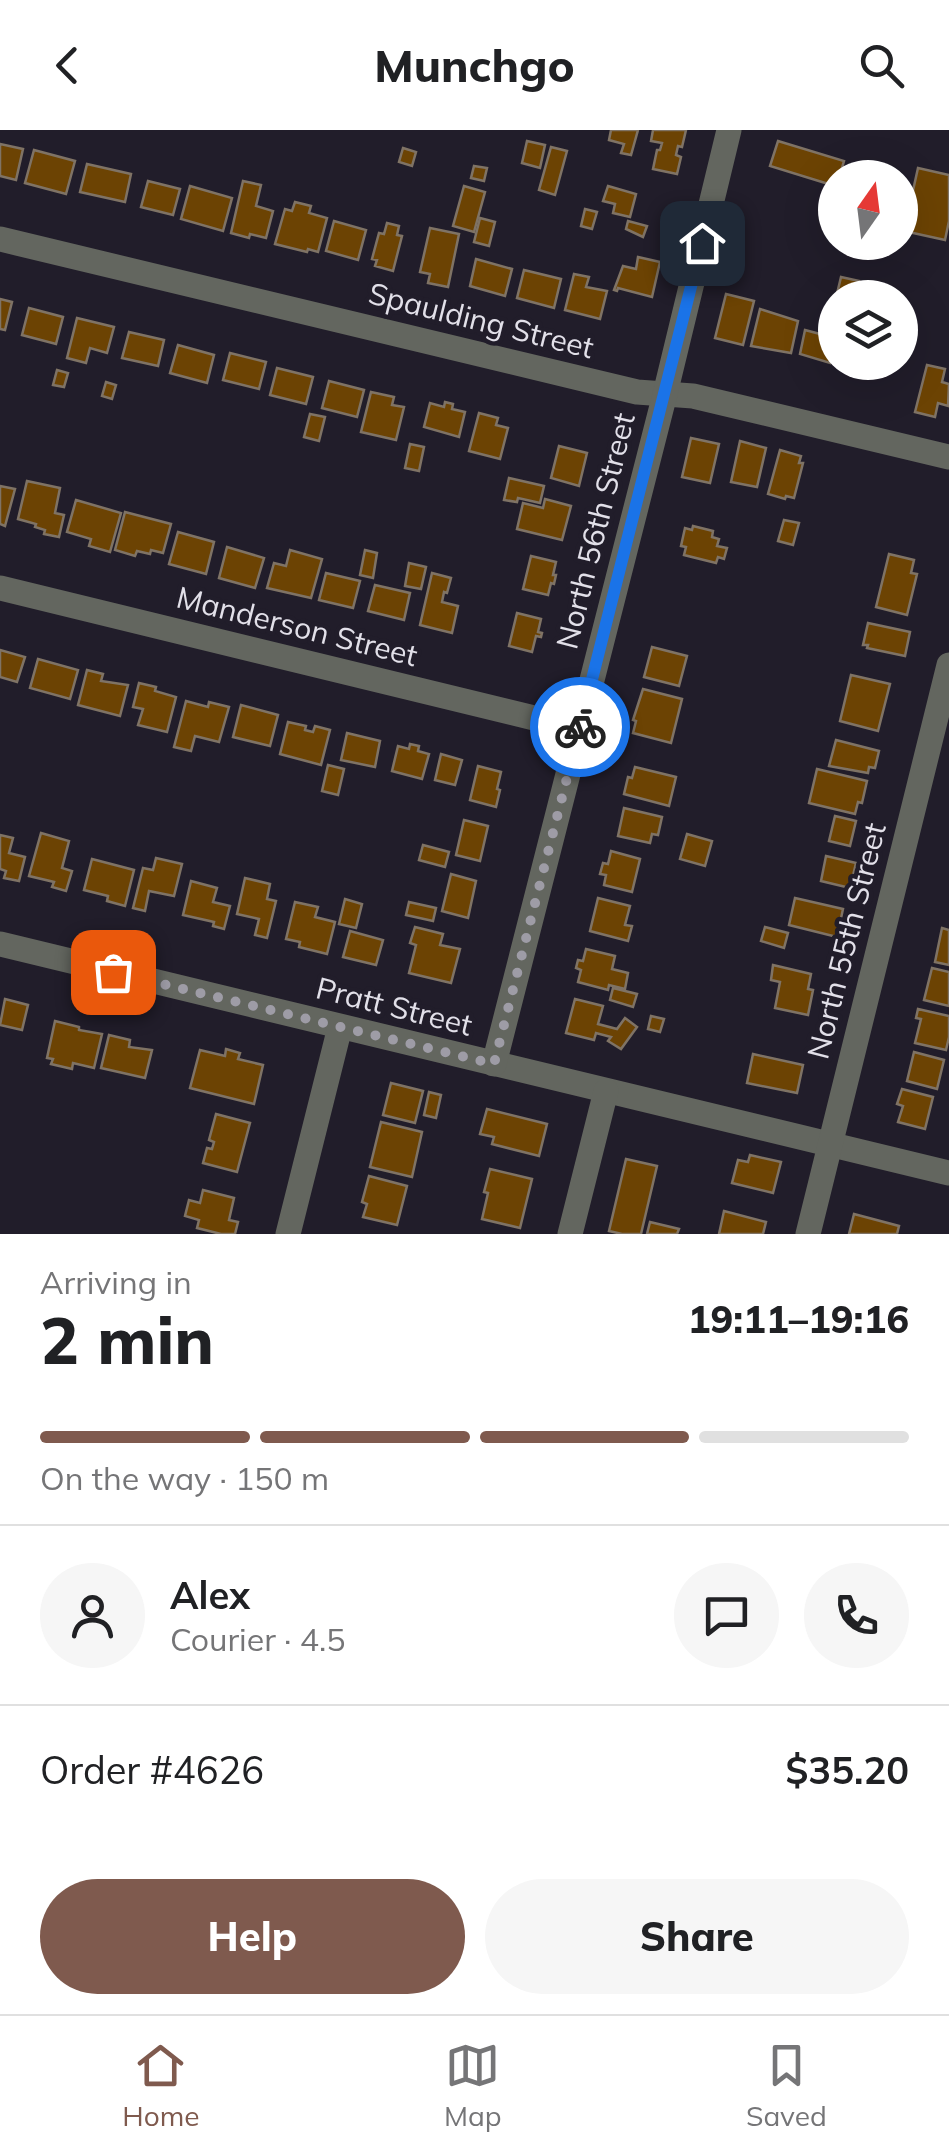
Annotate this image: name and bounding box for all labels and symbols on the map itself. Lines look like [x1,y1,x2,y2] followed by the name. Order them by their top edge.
[818,160,918,260] north arrow
[660,201,745,286] pin
[365,274,598,366] street label: Spaulding Street
[547,409,643,653] street label: North 56th Street
[173,578,422,674] street label: Manderson Street
[530,677,630,777] courier
[798,819,894,1063] street label: North 55th Street
[71,930,156,1015] pin
[312,968,476,1044] street label: Pratt Street

